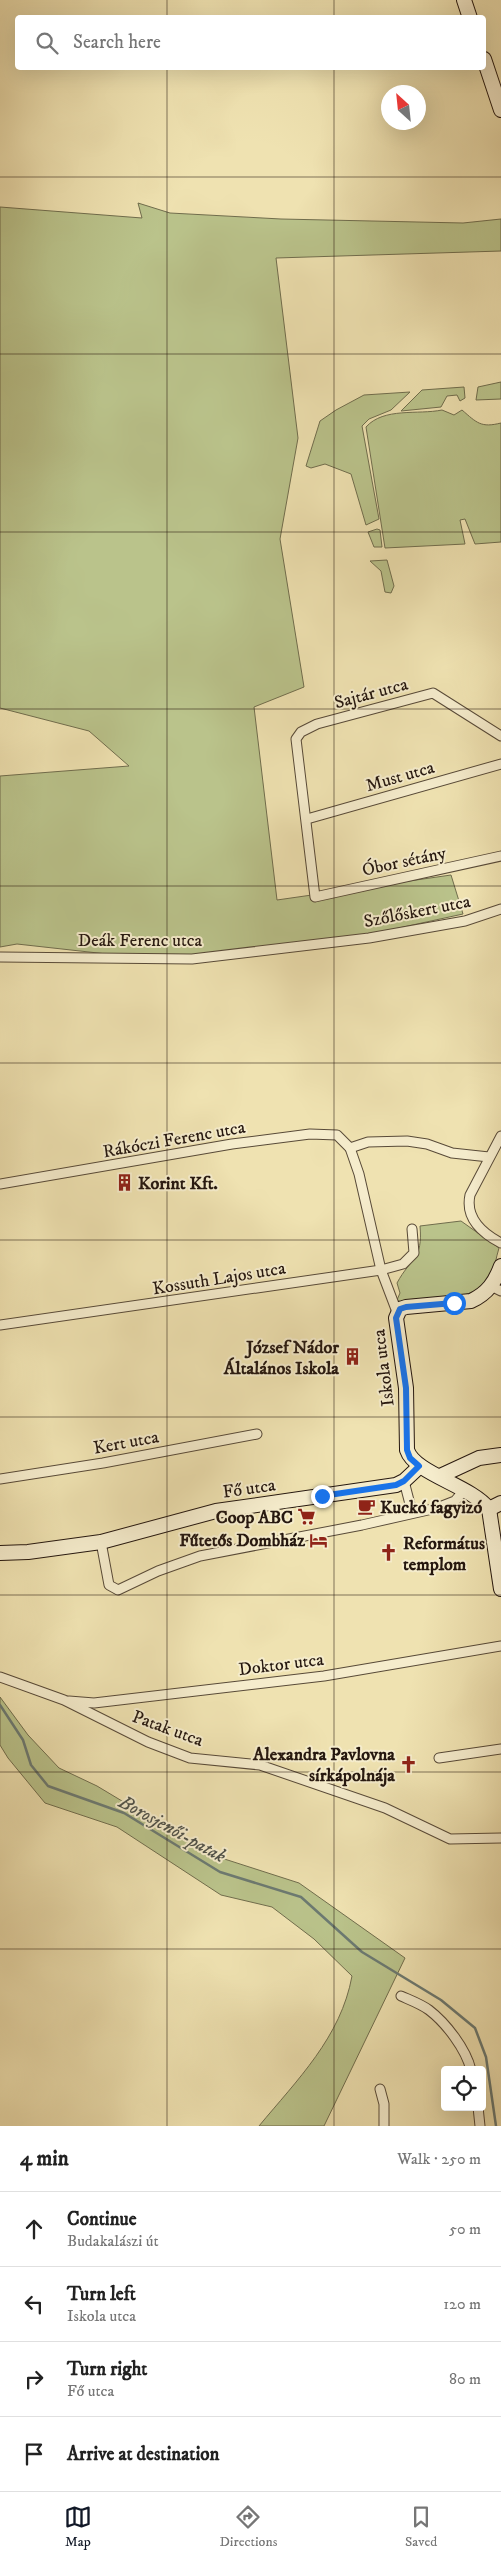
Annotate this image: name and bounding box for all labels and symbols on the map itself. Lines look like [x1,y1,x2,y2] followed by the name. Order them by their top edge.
[381,85,426,130] north arrow
[332,674,411,714] street label: Sajtár utca
[363,757,437,797] street label: Must utca
[360,842,449,882] street label: Óbor sétány
[362,891,473,933] street label: Szőlőskert utca
[78,930,203,952] street label: Deák Ferenc utca
[101,1117,247,1163] street label: Rákóczi Ferenc utca
[114,1173,134,1193] building icon: Korint Kft.
[138,1173,218,1195] place label: Korint Kft.
[151,1258,288,1300] street label: Kossuth Lajos utca
[443,1292,466,1315] route start
[368,1328,400,1408] street label: Iskola utca
[223,1337,339,1380] place label: József Nádor Általános Iskola
[343,1347,363,1367] building icon: József Nádor Általános Iskola
[92,1426,161,1460] street label: Kert utca
[221,1474,277,1504] street label: Fő utca
[311,1485,334,1508] route end
[356,1497,376,1517] cafe icon: Kuckó fagyizó
[380,1497,483,1519] place label: Kuckó fagyizó
[216,1507,293,1529] place label: Coop ABC
[297,1507,317,1527] supermarket icon: Coop ABC
[179,1530,305,1552] place label: Fűtetős Dombház
[309,1530,329,1550] hotel icon: Fűtetős Dombház
[403,1533,485,1576] place label: Református templom
[379,1543,399,1563] church icon: Református templom
[237,1649,325,1681] street label: Doktor utca
[129,1706,207,1752] street label: Patak utca
[252,1744,395,1787] place label: Alexandra Pavlovna sírkápolnája
[399,1754,419,1774] church icon: Alexandra Pavlovna sírkápolnája
[114,1790,230,1869] water label: Borosjenői-patak

